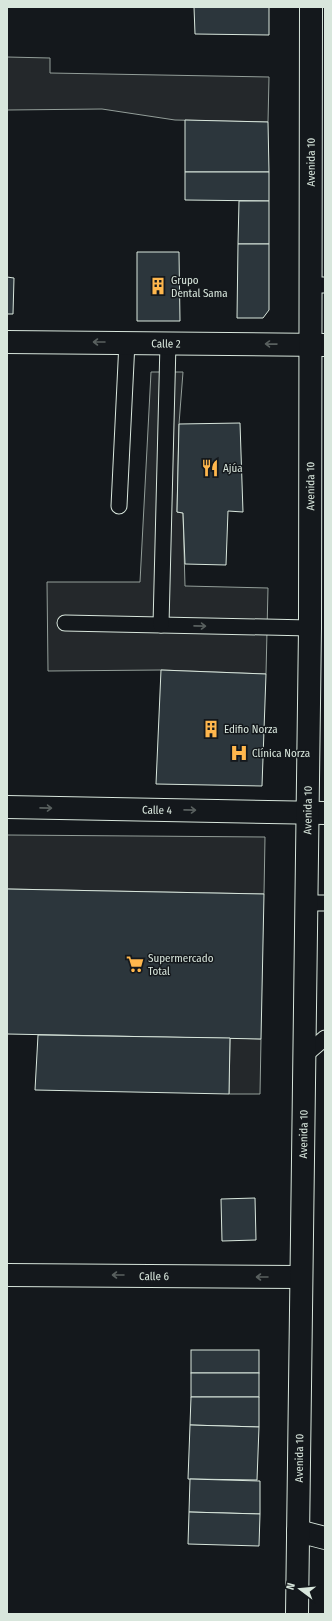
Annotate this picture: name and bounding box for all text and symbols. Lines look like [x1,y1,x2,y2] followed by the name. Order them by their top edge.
[304,138,317,186] street label: Avenida 10
[171,274,228,300] place label: Grupo Dental Sama
[148,276,168,296] building icon: Grupo Dental Sama
[151,337,181,350] street label: Calle 2
[93,338,106,346] one-way arrow
[265,340,278,348] one-way arrow
[200,458,220,478] restaurant icon: Ajúa
[223,462,243,475] place label: Ajúa
[304,462,317,510] street label: Avenida 10
[193,622,206,630] one-way arrow
[201,719,221,739] building icon: Edifio Norza
[224,723,278,736] place label: Edifio Norza
[229,743,249,763] hospital icon: Clínica Norza
[252,747,310,760] place label: Clínica Norza
[301,785,314,834] street label: Avenida 10
[142,803,173,817] street label: Calle 4
[39,804,52,812] one-way arrow
[183,806,196,814] one-way arrow
[148,952,214,978] place label: Supermercado Total
[125,954,145,974] supermarket icon: Supermercado Total
[297,1109,310,1158] street label: Avenida 10
[139,1269,170,1283] street label: Calle 6
[112,1271,125,1279] one-way arrow
[256,1273,269,1281] one-way arrow
[292,1433,306,1482] street label: Avenida 10
[280,1569,320,1609] north arrow
[284,1581,298,1591] text: N

